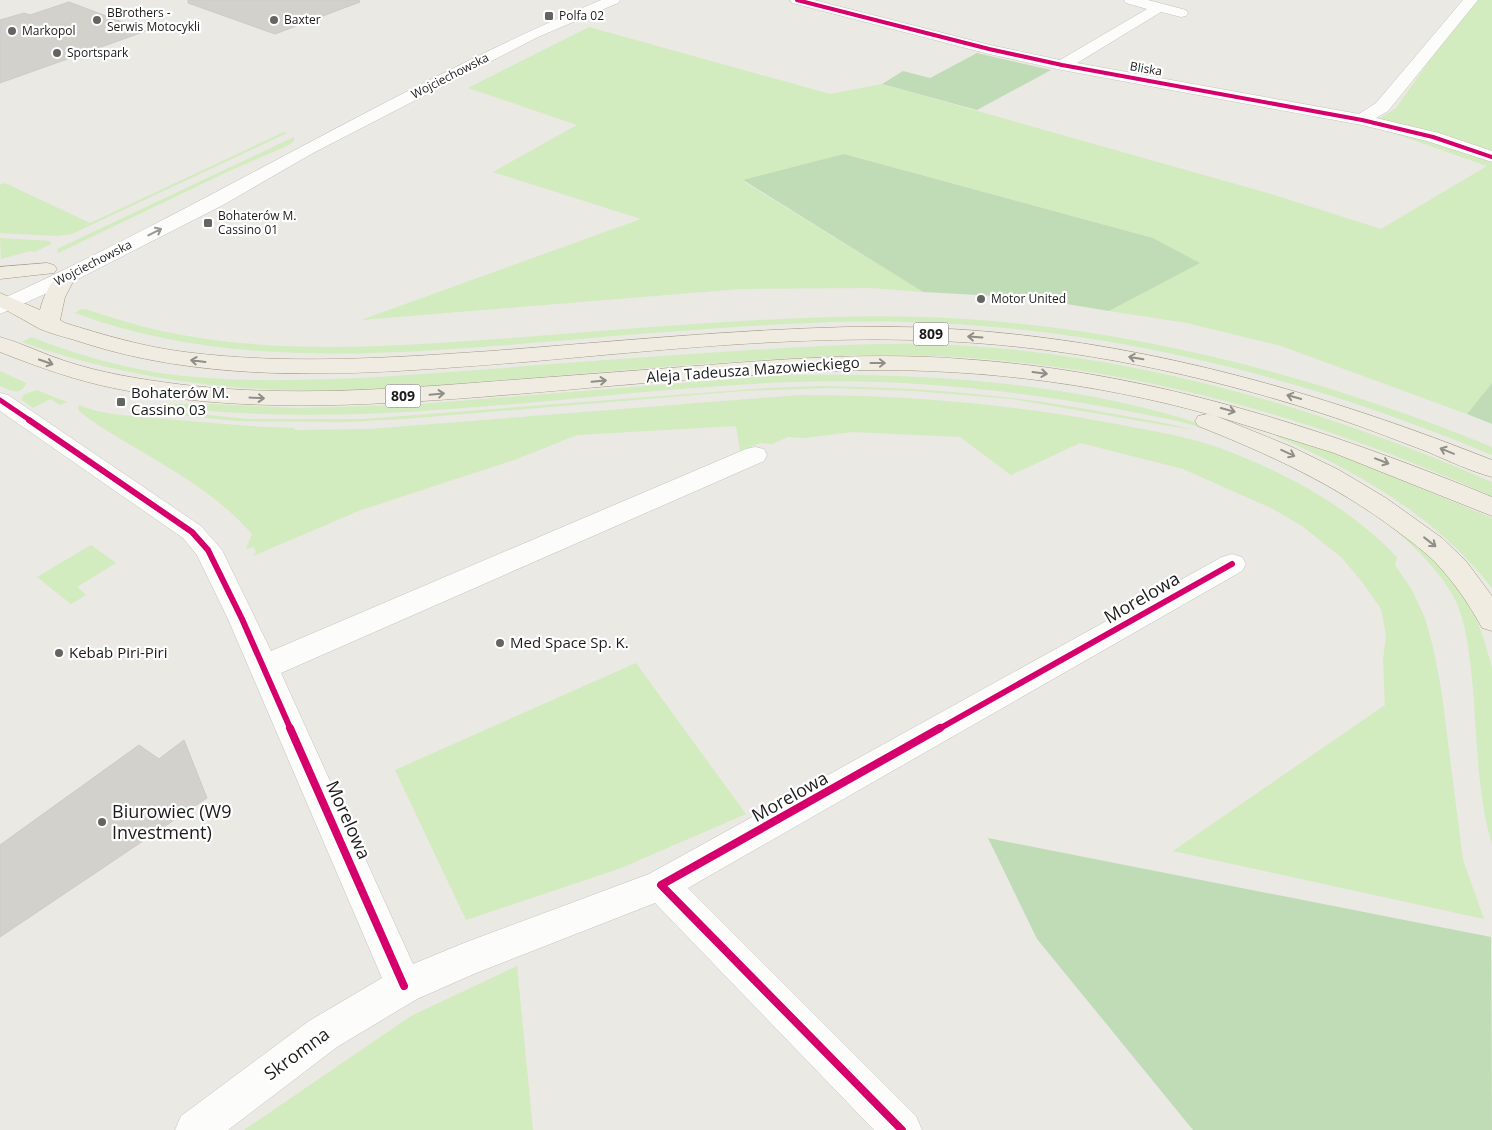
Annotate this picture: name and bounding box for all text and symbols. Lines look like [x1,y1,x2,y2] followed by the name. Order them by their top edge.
[107,4,200,35] place label: BBrothers - Serwis Motocykli
[559,7,604,24] place label: Polfa 02
[543,10,555,22] marker: Polfa 02
[284,11,321,28] place label: Baxter
[91,14,103,26] marker: BBrothers - Serwis Motocykli
[268,14,280,26] marker: Baxter
[22,22,75,39] place label: Markopol
[6,25,18,37] marker: Markopol
[67,44,129,61] place label: Sportspark
[51,47,63,59] marker: Sportspark
[408,49,492,102] street label: Wojciechowska
[1129,57,1164,80] street label: Bliska
[218,207,297,238] place label: Bohaterów M. Cassino 01
[202,217,214,229] marker: Bohaterów M. Cassino 01
[147,227,162,236] one-way arrow
[51,236,135,289] street label: Wojciechowska
[991,290,1066,307] place label: Motor United
[975,293,987,305] marker: Motor United
[914,322,948,346] road number: 809
[967,332,983,341] one-way arrow
[646,352,860,386] street label: Aleja Tadeusza Mazowieckiego
[1129,352,1145,362] one-way arrow
[190,355,206,365] one-way arrow
[37,357,53,367] one-way arrow
[870,358,886,368] one-way arrow
[1032,368,1048,378] one-way arrow
[590,376,606,385] one-way arrow
[131,382,229,419] place label: Bohaterów M. Cassino 03
[386,384,420,408] road number: 809
[428,389,444,398] one-way arrow
[1286,391,1302,401] one-way arrow
[249,393,265,402] one-way arrow
[115,396,127,408] marker: Bohaterów M. Cassino 03
[1220,406,1236,416] one-way arrow
[1440,445,1455,455] one-way arrow
[1280,449,1295,459] one-way arrow
[1374,457,1389,466] one-way arrow
[1423,537,1436,548] one-way arrow
[1099,566,1184,628] street label: Morelowa
[510,632,629,652] place label: Med Space Sp. K.
[494,637,506,649] marker: Med Space Sp. K.
[69,642,167,662] place label: Kebab Piri-Piri
[53,647,65,659] marker: Kebab Piri-Piri
[747,765,832,827] street label: Morelowa
[321,776,377,863] street label: Morelowa
[112,799,232,844] place label: Biurowiec (W9 Investment)
[96,816,108,828] marker: Biurowiec (W9 Investment)
[259,1021,334,1085] street label: Skromna

